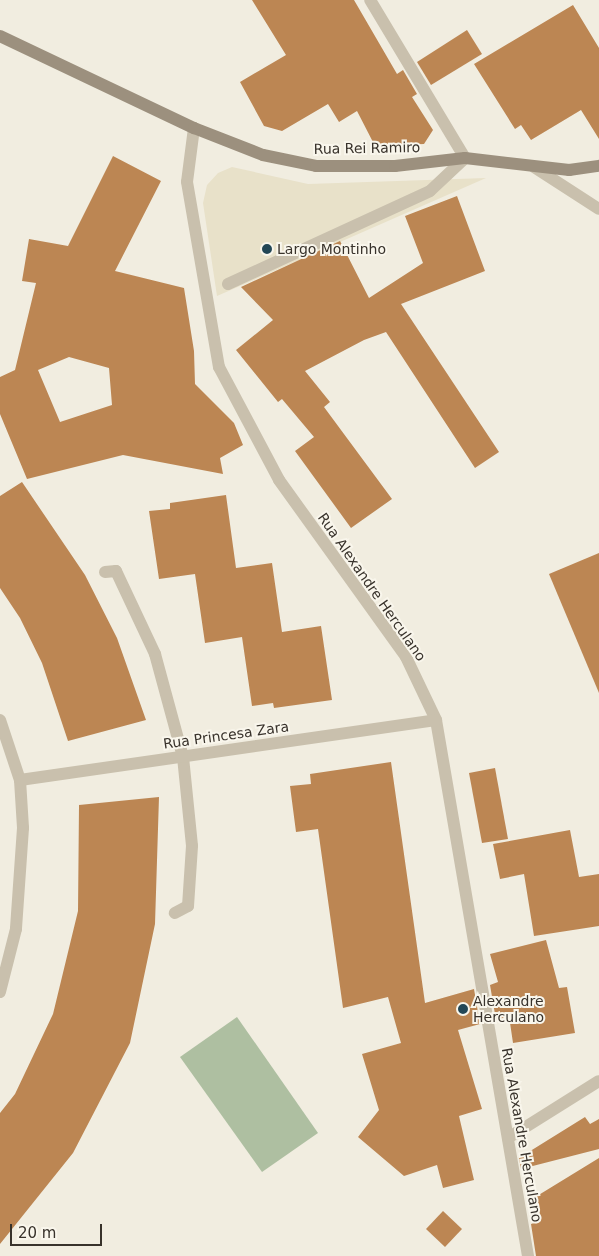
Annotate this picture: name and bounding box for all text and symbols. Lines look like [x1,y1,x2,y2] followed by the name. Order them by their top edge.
[314,139,420,157] street label: Rua Rei Ramiro
[277,241,386,257] place label: Largo Montinho
[261,243,273,255] marker: Largo Montinho
[314,510,430,664] street label: Rua Alexandre Herculano
[162,718,290,752] street label: Rua Princesa Zara
[473,993,544,1026] place label: Alexandre Herculano
[457,1003,469,1015] marker: Alexandre Herculano
[498,1046,546,1224] street label: Rua Alexandre Herculano
[12,1214,105,1246] scale bar
[18,1224,56,1242] text: 20 m

